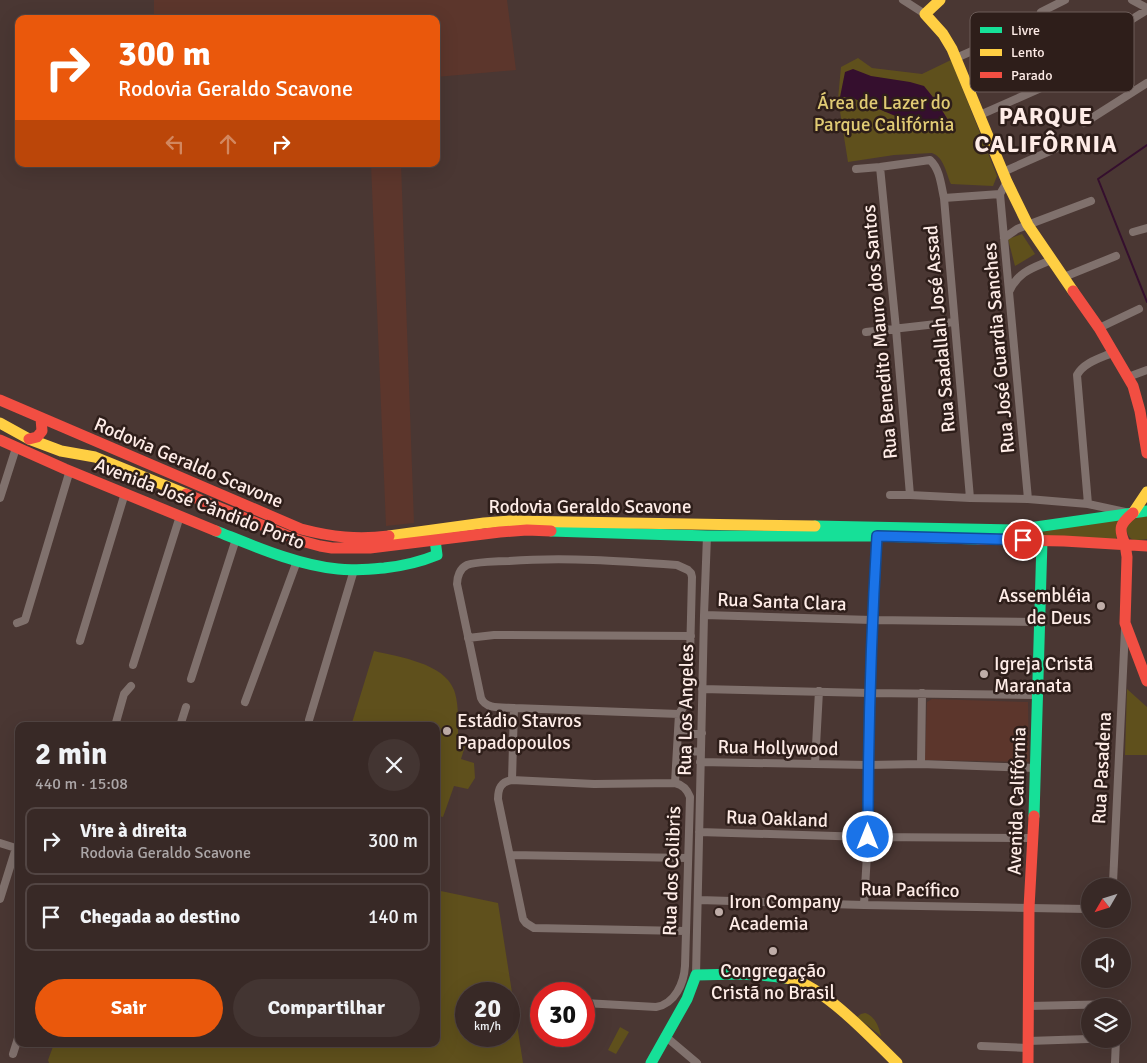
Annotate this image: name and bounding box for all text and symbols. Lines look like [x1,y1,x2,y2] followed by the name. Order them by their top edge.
[970,12,1134,92] legend
[1011,22,1040,39] text: Livre
[118,32,211,75] text: 300 m
[35,35,100,100] icon: right
[1011,44,1045,61] text: Lento
[1011,67,1053,84] text: Parado
[118,75,353,102] text: Rodovia Geraldo Scavone
[814,91,954,137] park label: Área de Lazer do Parque Califórnia
[975,101,1117,159] district label: PARQUE CALIFÔRNIA
[161,130,189,158] icon: left
[214,130,242,158] icon: ahead
[267,130,295,158] icon: right
[857,204,903,460] street label: Rua Benedito Mauro dos Santos
[919,224,961,434] street label: Rua Saadallah José Assad
[978,242,1020,454] street label: Rua José Guardia Sanches
[90,412,287,514] street label: Rodovia Geraldo Scavone
[91,453,308,555] street label: Avenida José Cândido Porto
[489,495,691,519] street label: Rodovia Geraldo Scavone
[1002,519,1044,561] pin
[1009,526,1037,554] icon: arrive
[998,584,1091,630] place label: Assembléia de Deus
[717,588,847,616] street label: Rua Santa Clara
[1095,600,1107,612] marker: Assembléia de Deus
[673,644,699,776] street label: Rua Los Angeles
[994,652,1093,698] place label: Igreja Cristã Maranata
[978,668,990,680] marker: Igreja Cristã Maranata
[457,709,582,755] place label: Estádio Stavros Papadopoulos
[1087,711,1117,825] street label: Rua Pasadena
[441,725,453,737] marker: Estádio Stavros Papadopoulos
[1002,726,1032,876] street label: Avenida Califórnia
[717,735,839,761] street label: Rua Hollywood
[35,736,107,773] text: 2 min
[368,739,420,791] button: close
[35,774,128,794] text: 440 m · 15:08
[726,805,828,833] street label: Rua Oakland
[658,806,686,937] street label: Rua dos Colibris
[841,810,893,862] position arrow
[80,819,187,843] text: Vire à direita
[37,827,65,855] icon: right
[368,829,418,853] text: 300 m
[80,843,251,863] text: Rodovia Geraldo Scavone
[860,877,960,903] street label: Rua Pacífico
[1081,878,1131,928] north arrow
[1081,878,1131,1048] map controls
[729,890,841,936] place label: Iron Company Academia
[37,903,65,931] icon: arrive
[80,905,240,929] text: Chegada ao destino
[368,905,418,929] text: 140 m
[713,906,725,918] marker: Iron Company Academia
[1081,938,1131,988] button: sound
[767,945,779,957] marker: Congregação Cristã no Brasil
[711,959,835,1005] place label: Congregação Cristã no Brasil
[35,979,223,1037] button: Sair
[233,979,420,1037] button: Compartilhar
[530,982,595,1047] speed limit sign: 30
[474,993,501,1024] text: 20
[1081,998,1131,1048] button: layers
[474,1019,501,1034] text: km/h

